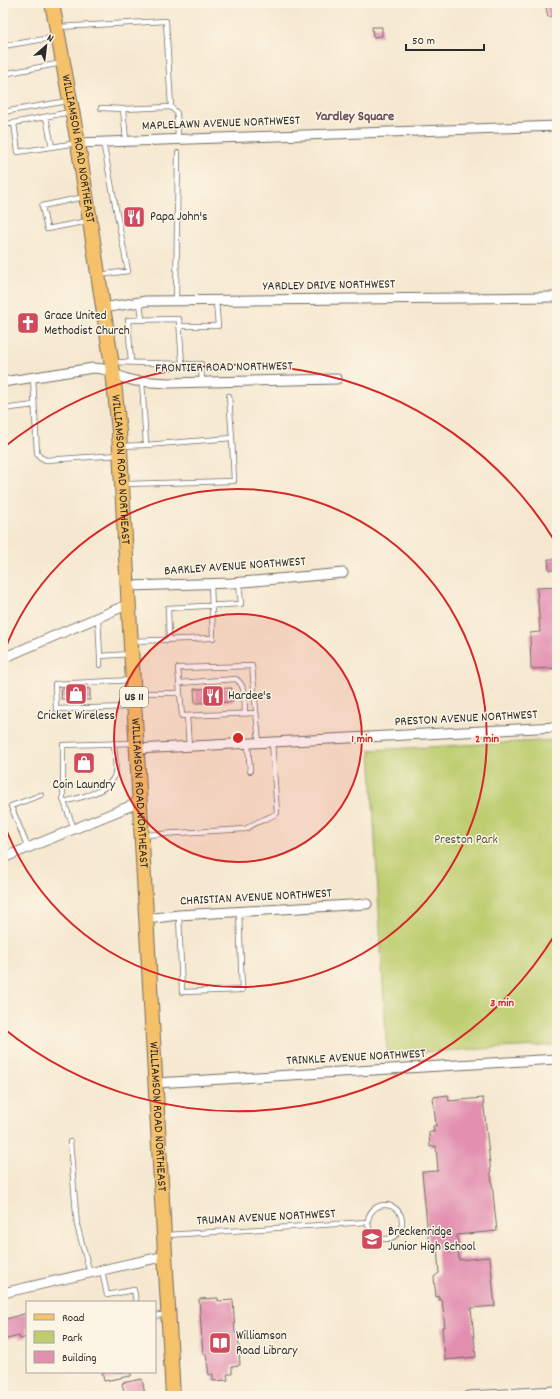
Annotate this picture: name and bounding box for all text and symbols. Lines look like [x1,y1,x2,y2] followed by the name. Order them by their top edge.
[26,26,66,66] north arrow
[406,26,484,52] scale bar
[44,31,56,48] text: N
[412,33,435,50] text: 50 m
[56,73,100,224] street label: WILLIAMSON ROAD NORTHEAST
[315,107,394,127] district label: Yardley Square
[142,112,300,136] street label: MAPLELAWN AVENUE NORTHWEST
[121,204,147,230] restaurant icon: Papa John's
[150,208,208,227] place label: Papa John's
[263,275,395,297] street label: YARDLEY DRIVE NORTHWEST
[44,307,130,341] place label: Grace United Methodist Church
[15,310,41,336] church icon: Grace United Methodist Church
[155,357,293,379] street label: FRONTIER ROAD NORTHWEST
[106,394,135,545] street label: WILLIAMSON ROAD NORTHEAST
[164,553,306,581] street label: BARKLEY AVENUE NORTHWEST
[63,681,89,707] shop icon: Cricket Wireless
[200,683,226,709] restaurant icon: Hardee's
[120,687,148,707] road number: US 11
[228,687,271,706] place label: Hardee's
[394,706,538,732] street label: PRESTON AVENUE NORTHWEST
[37,707,115,726] place label: Cricket Wireless
[126,718,153,869] street label: WILLIAMSON ROAD NORTHEAST
[231,731,245,745] centre of rings
[351,731,373,748] text: 1 min
[475,731,499,748] text: 2 min
[71,750,97,776] shop icon: Coin Laundry
[53,776,116,795] place label: Coin Laundry
[434,831,498,850] park label: Preston Park
[180,885,332,911] street label: CHRISTIAN AVENUE NORTHWEST
[490,995,514,1012] text: 3 min
[144,1041,171,1192] street label: WILLIAMSON ROAD NORTHEAST
[286,1045,426,1071] street label: TRINKLE AVENUE NORTHWEST
[196,1205,336,1231] street label: TRUMAN AVENUE NORTHWEST
[388,1223,476,1257] place label: Breckenridge Junior High School
[359,1226,385,1252] school or university icon: Breckenridge Junior High School
[26,1301,156,1373] legend
[62,1310,84,1327] text: Road
[236,1327,298,1361] place label: Williamson Road Library
[62,1330,83,1347] text: Park
[207,1330,233,1356] library icon: Williamson Road Library
[62,1350,97,1367] text: Building

